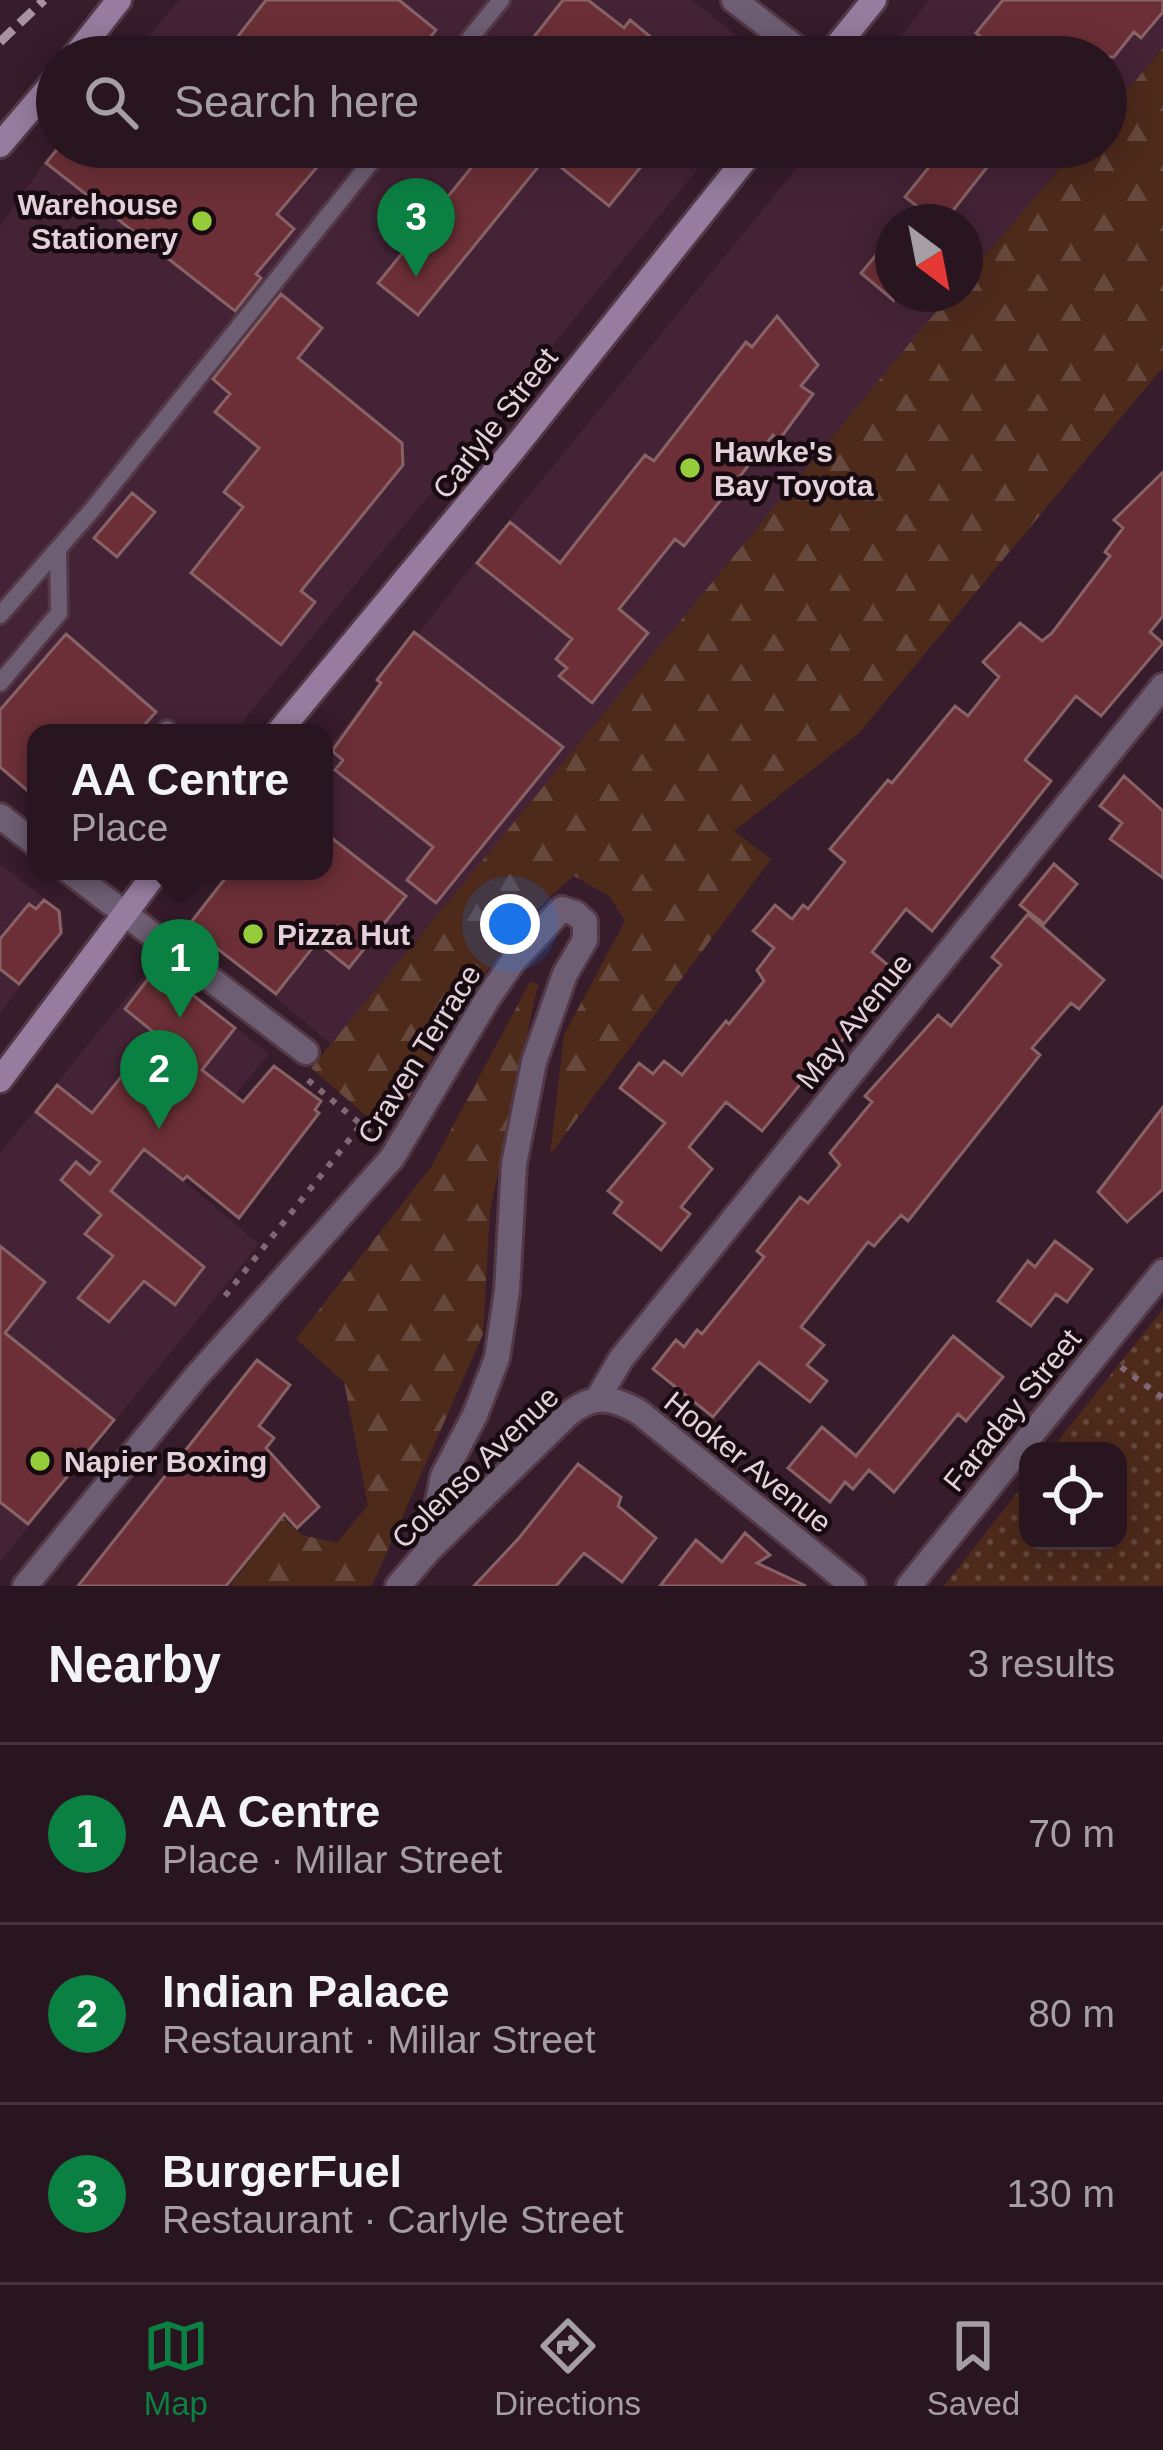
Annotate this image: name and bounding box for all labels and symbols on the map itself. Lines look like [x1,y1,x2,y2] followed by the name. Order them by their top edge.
[377,178,455,277] pin: 3
[17,188,178,255] place label: Warehouse Stationery
[875,204,983,312] north arrow
[189,208,215,234] marker: Warehouse Stationery
[426,341,564,505] street label: Carlyle Street
[714,435,874,502] place label: Hawke's Bay Toyota
[677,455,703,481] marker: Hawke's Bay Toyota
[480,894,540,954] your location
[277,918,410,951] place label: Pizza Hut
[141,919,219,1018] pin: 1
[240,921,266,947] marker: Pizza Hut
[789,947,919,1095] street label: May Avenue
[351,959,487,1149] street label: Craven Terrace
[120,1030,198,1129] pin: 2
[937,1322,1088,1497] street label: Faraday Street
[385,1379,565,1555] street label: Colenso Avenue
[658,1385,838,1539] street label: Hooker Avenue
[64,1445,267,1478] place label: Napier Boxing
[27,1448,53,1474] marker: Napier Boxing

